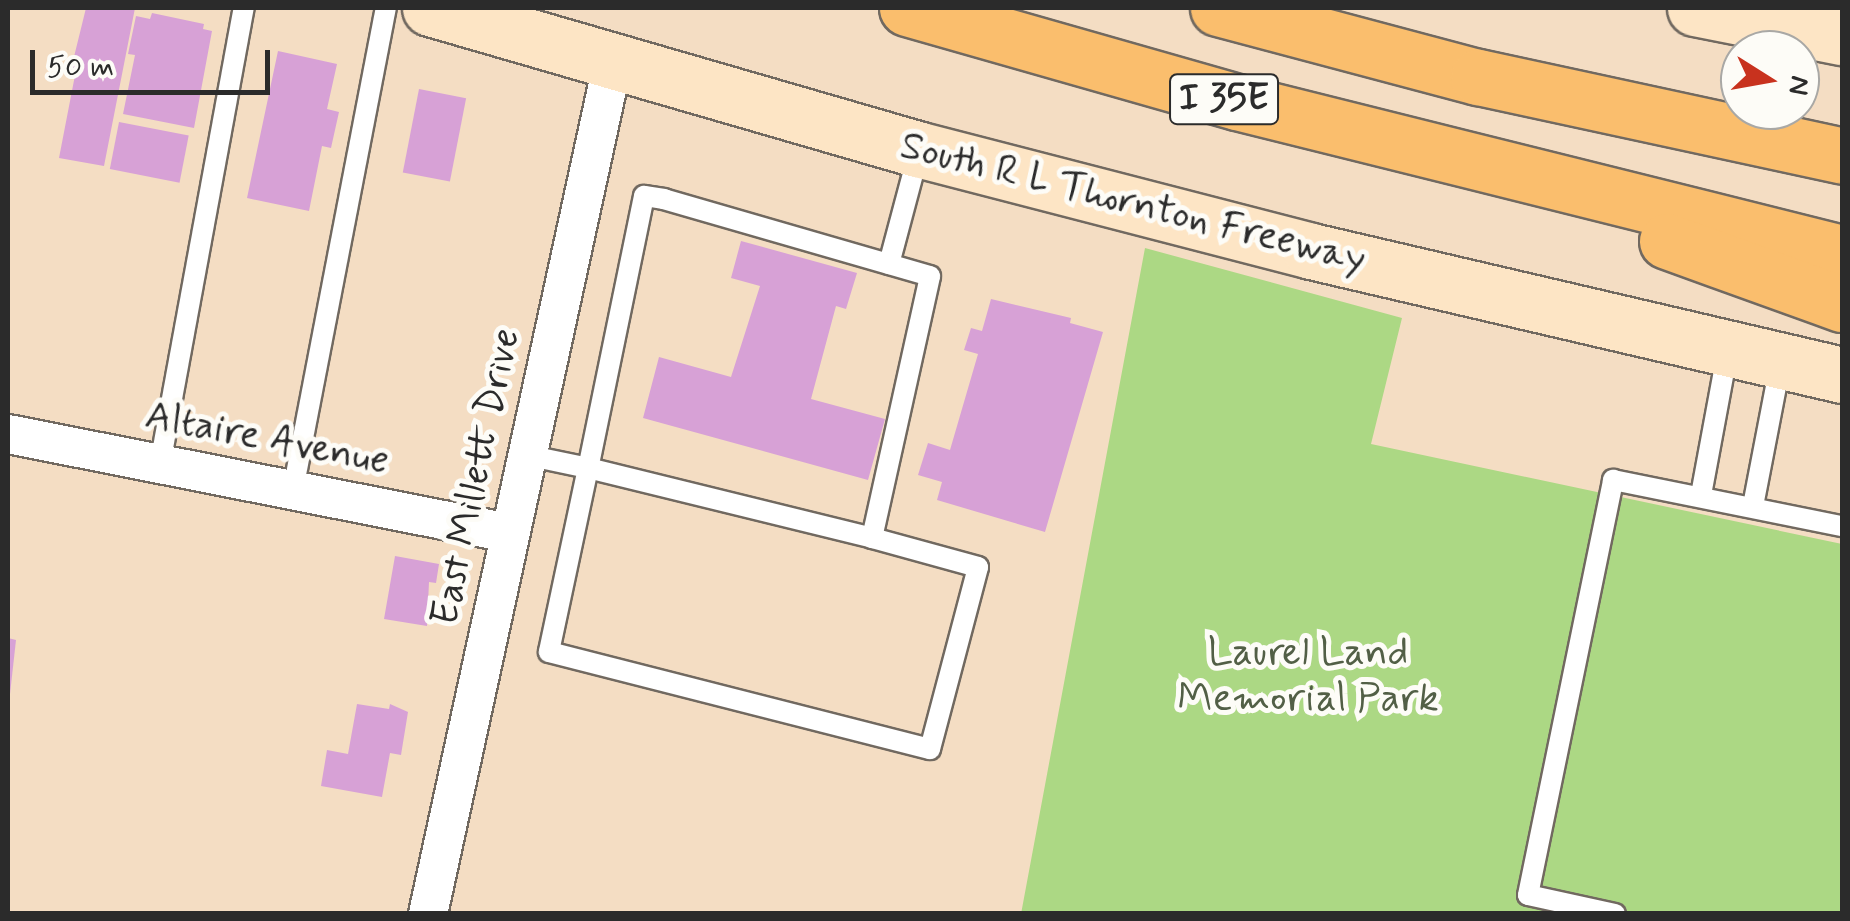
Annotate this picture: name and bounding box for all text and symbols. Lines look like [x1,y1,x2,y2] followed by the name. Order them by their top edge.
[35,30,275,92] scale bar
[1720,30,1820,130] north arrow
[47,48,114,87] text: 50 m
[1169,66,1279,132] road number: I 35E
[1778,73,1818,98] text: N
[896,122,1370,284] street label: South R L Thornton Freeway
[421,324,531,630] street label: East Millett Drive
[139,391,395,487] street label: Altaire Avenue
[1178,629,1438,723] park label: Laurel Land Memorial Park

